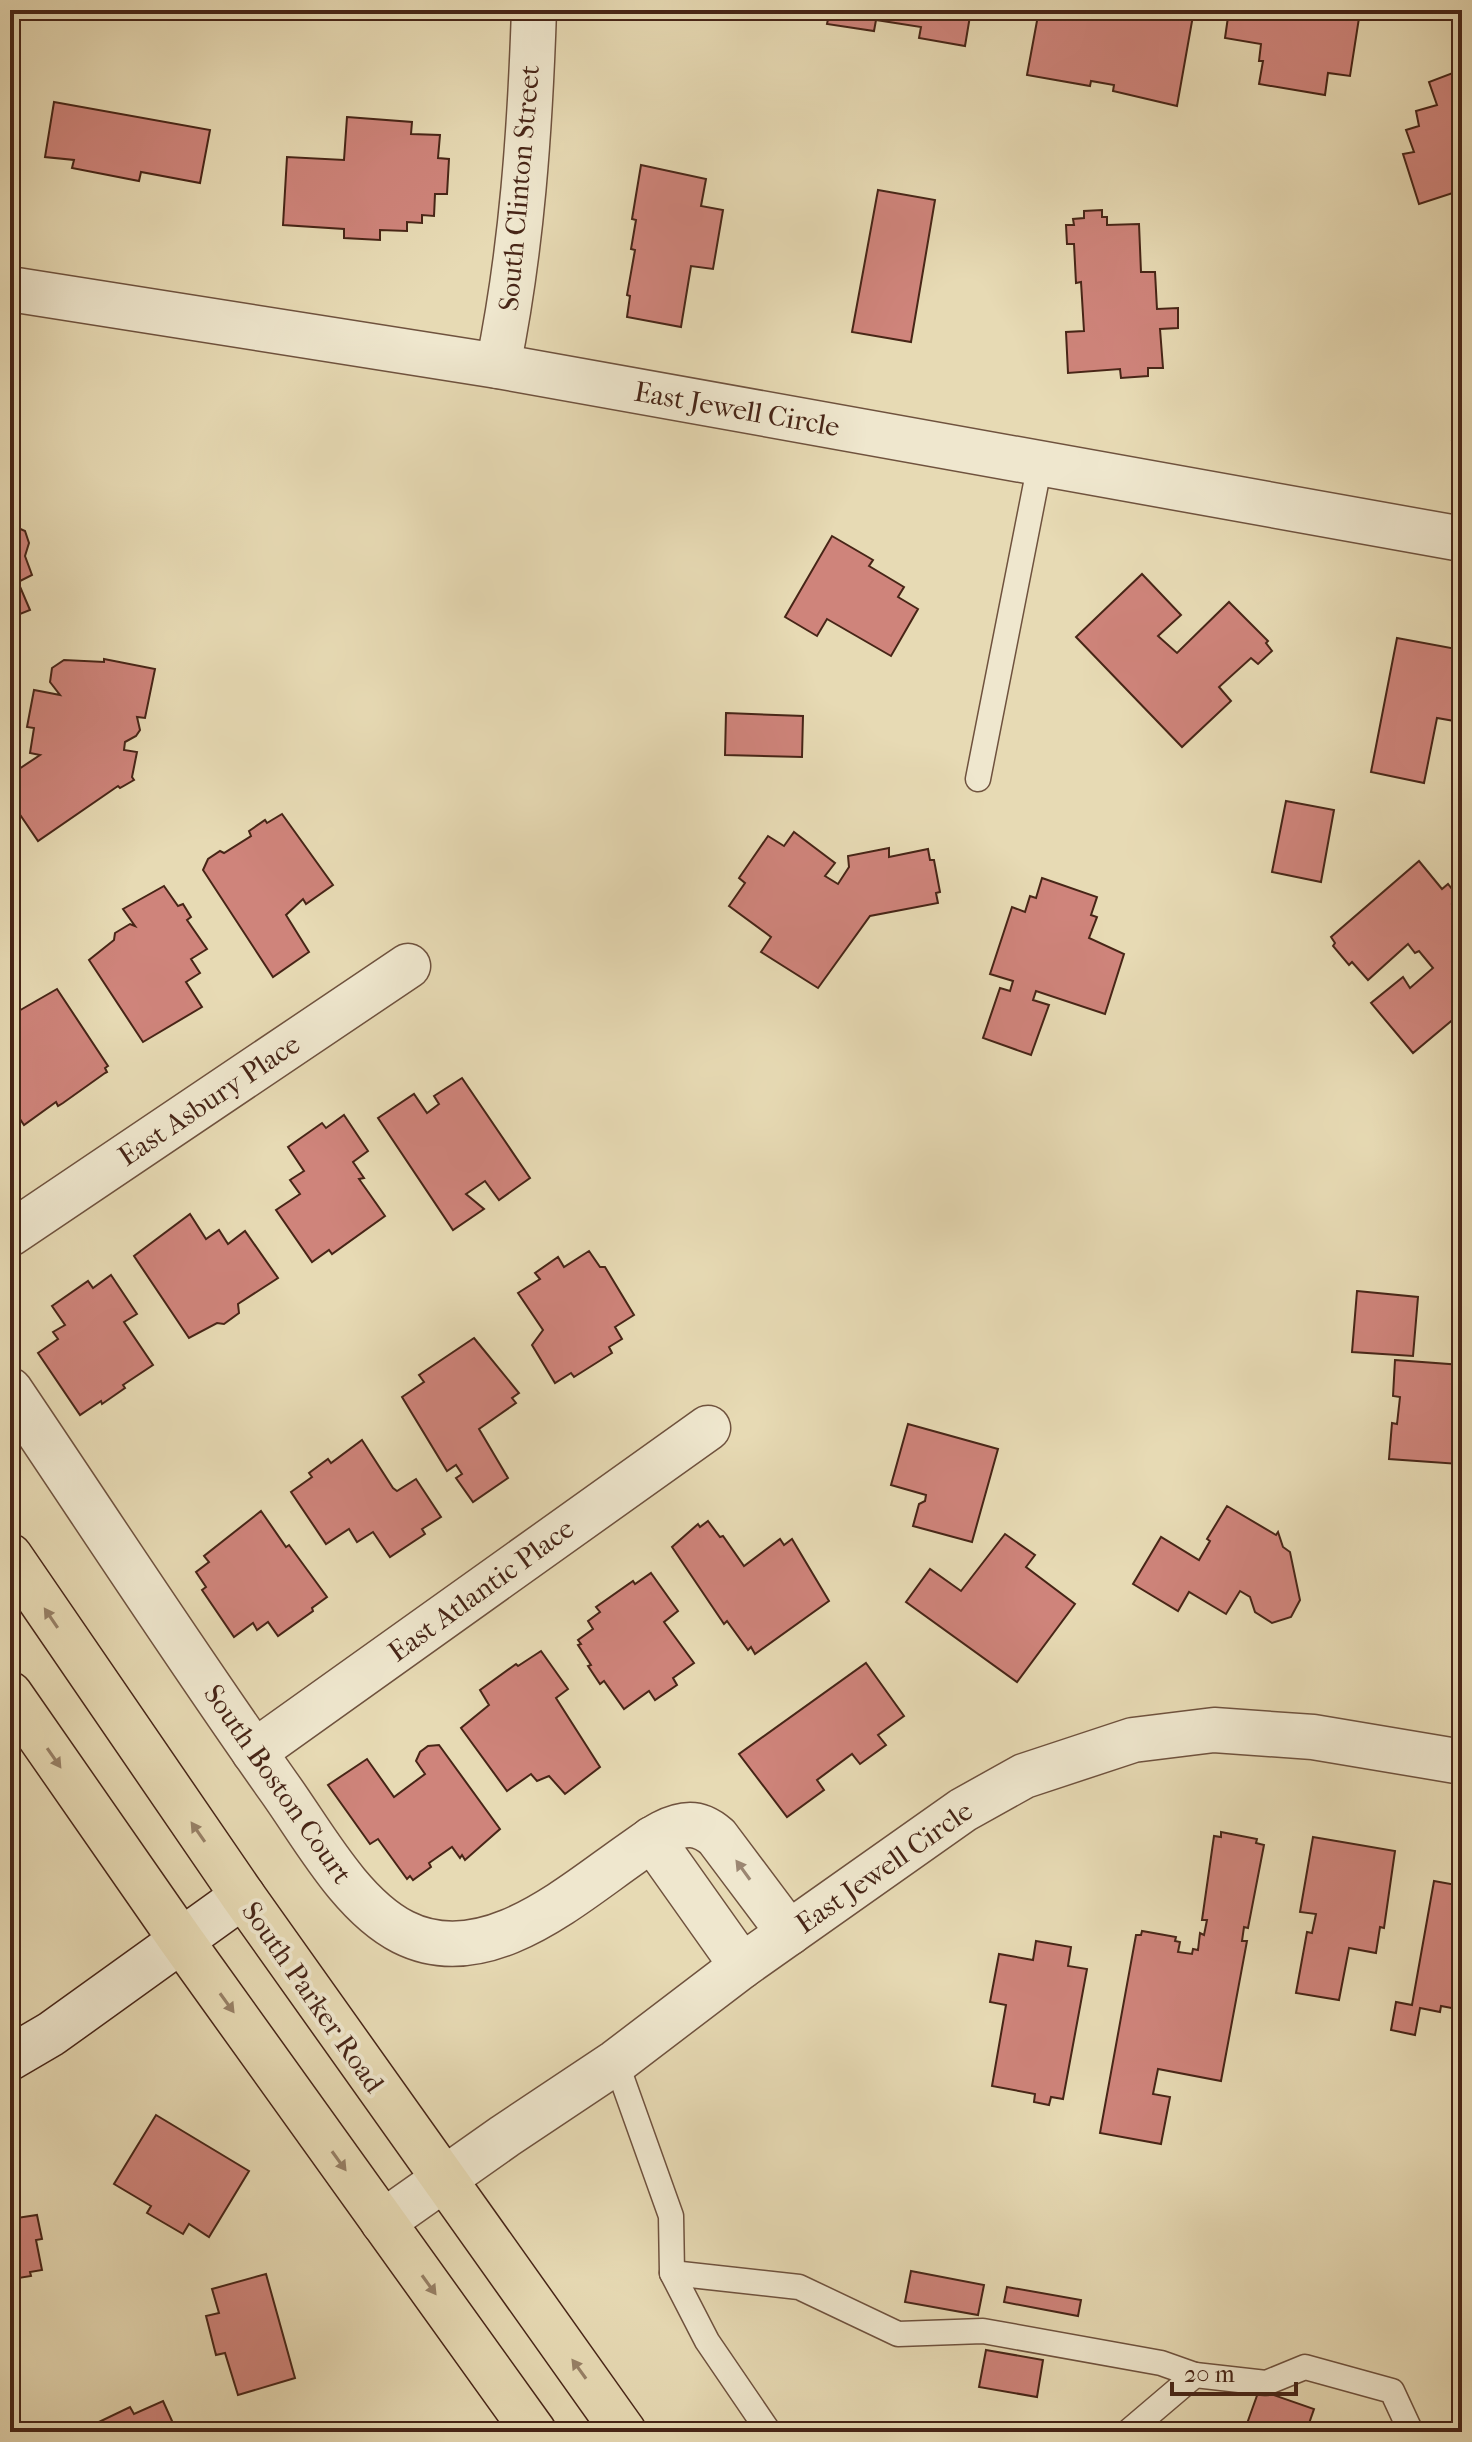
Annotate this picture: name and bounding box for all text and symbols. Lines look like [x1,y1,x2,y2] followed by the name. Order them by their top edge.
[492,64,546,312] street label: South Clinton Street
[632,375,842,443] street label: East Jewell Circle
[112,1027,306,1173] street label: East Asbury Place
[382,1512,580,1668] street label: East Atlantic Place
[44,1607,59,1628] one-way arrow
[197,1678,359,1890] street label: South Boston Court
[46,1747,61,1768] one-way arrow
[789,1794,979,1940] street label: East Jewell Circle
[191,1822,206,1843] one-way arrow
[736,1860,752,1880] one-way arrow
[235,1895,392,2099] street label: South Parker Road
[219,1993,234,2014] one-way arrow
[331,2150,346,2171] one-way arrow
[420,2275,436,2296] one-way arrow
[1172,2346,1296,2396] scale bar
[572,2358,587,2379] one-way arrow
[1184,2360,1235,2388] text: 20 m

